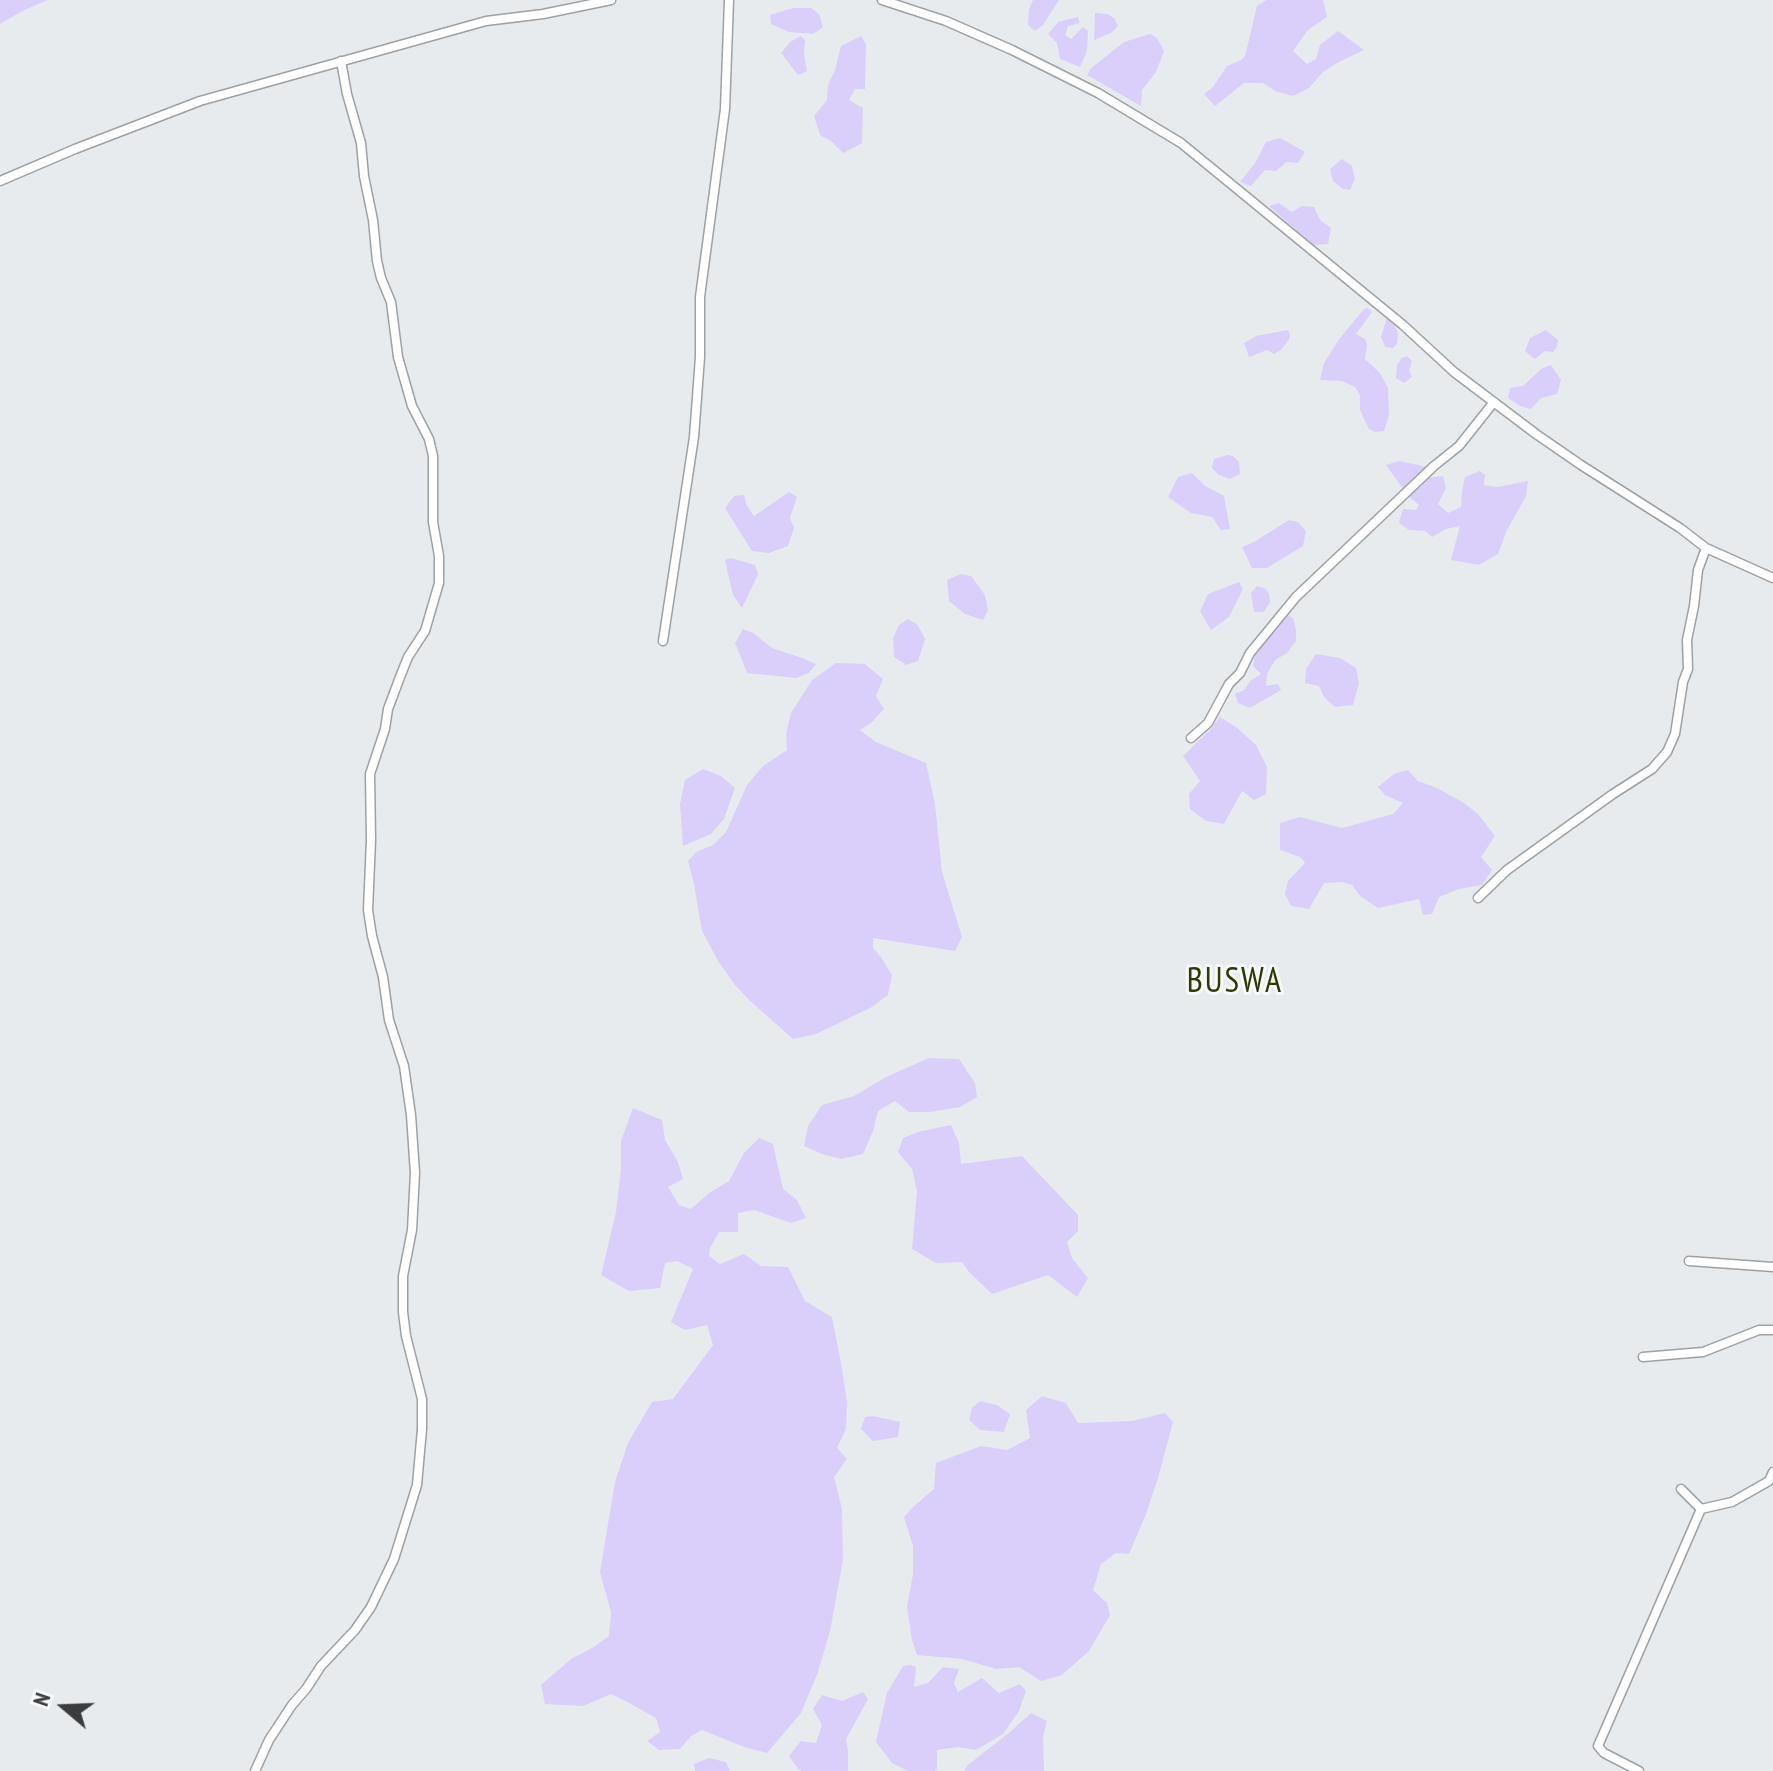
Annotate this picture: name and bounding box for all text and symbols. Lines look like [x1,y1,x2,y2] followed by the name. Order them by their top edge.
[1187,962,1283,1002] district label: BUSWA
[24,1667,104,1747] north arrow
[26,1689,56,1709] text: N

